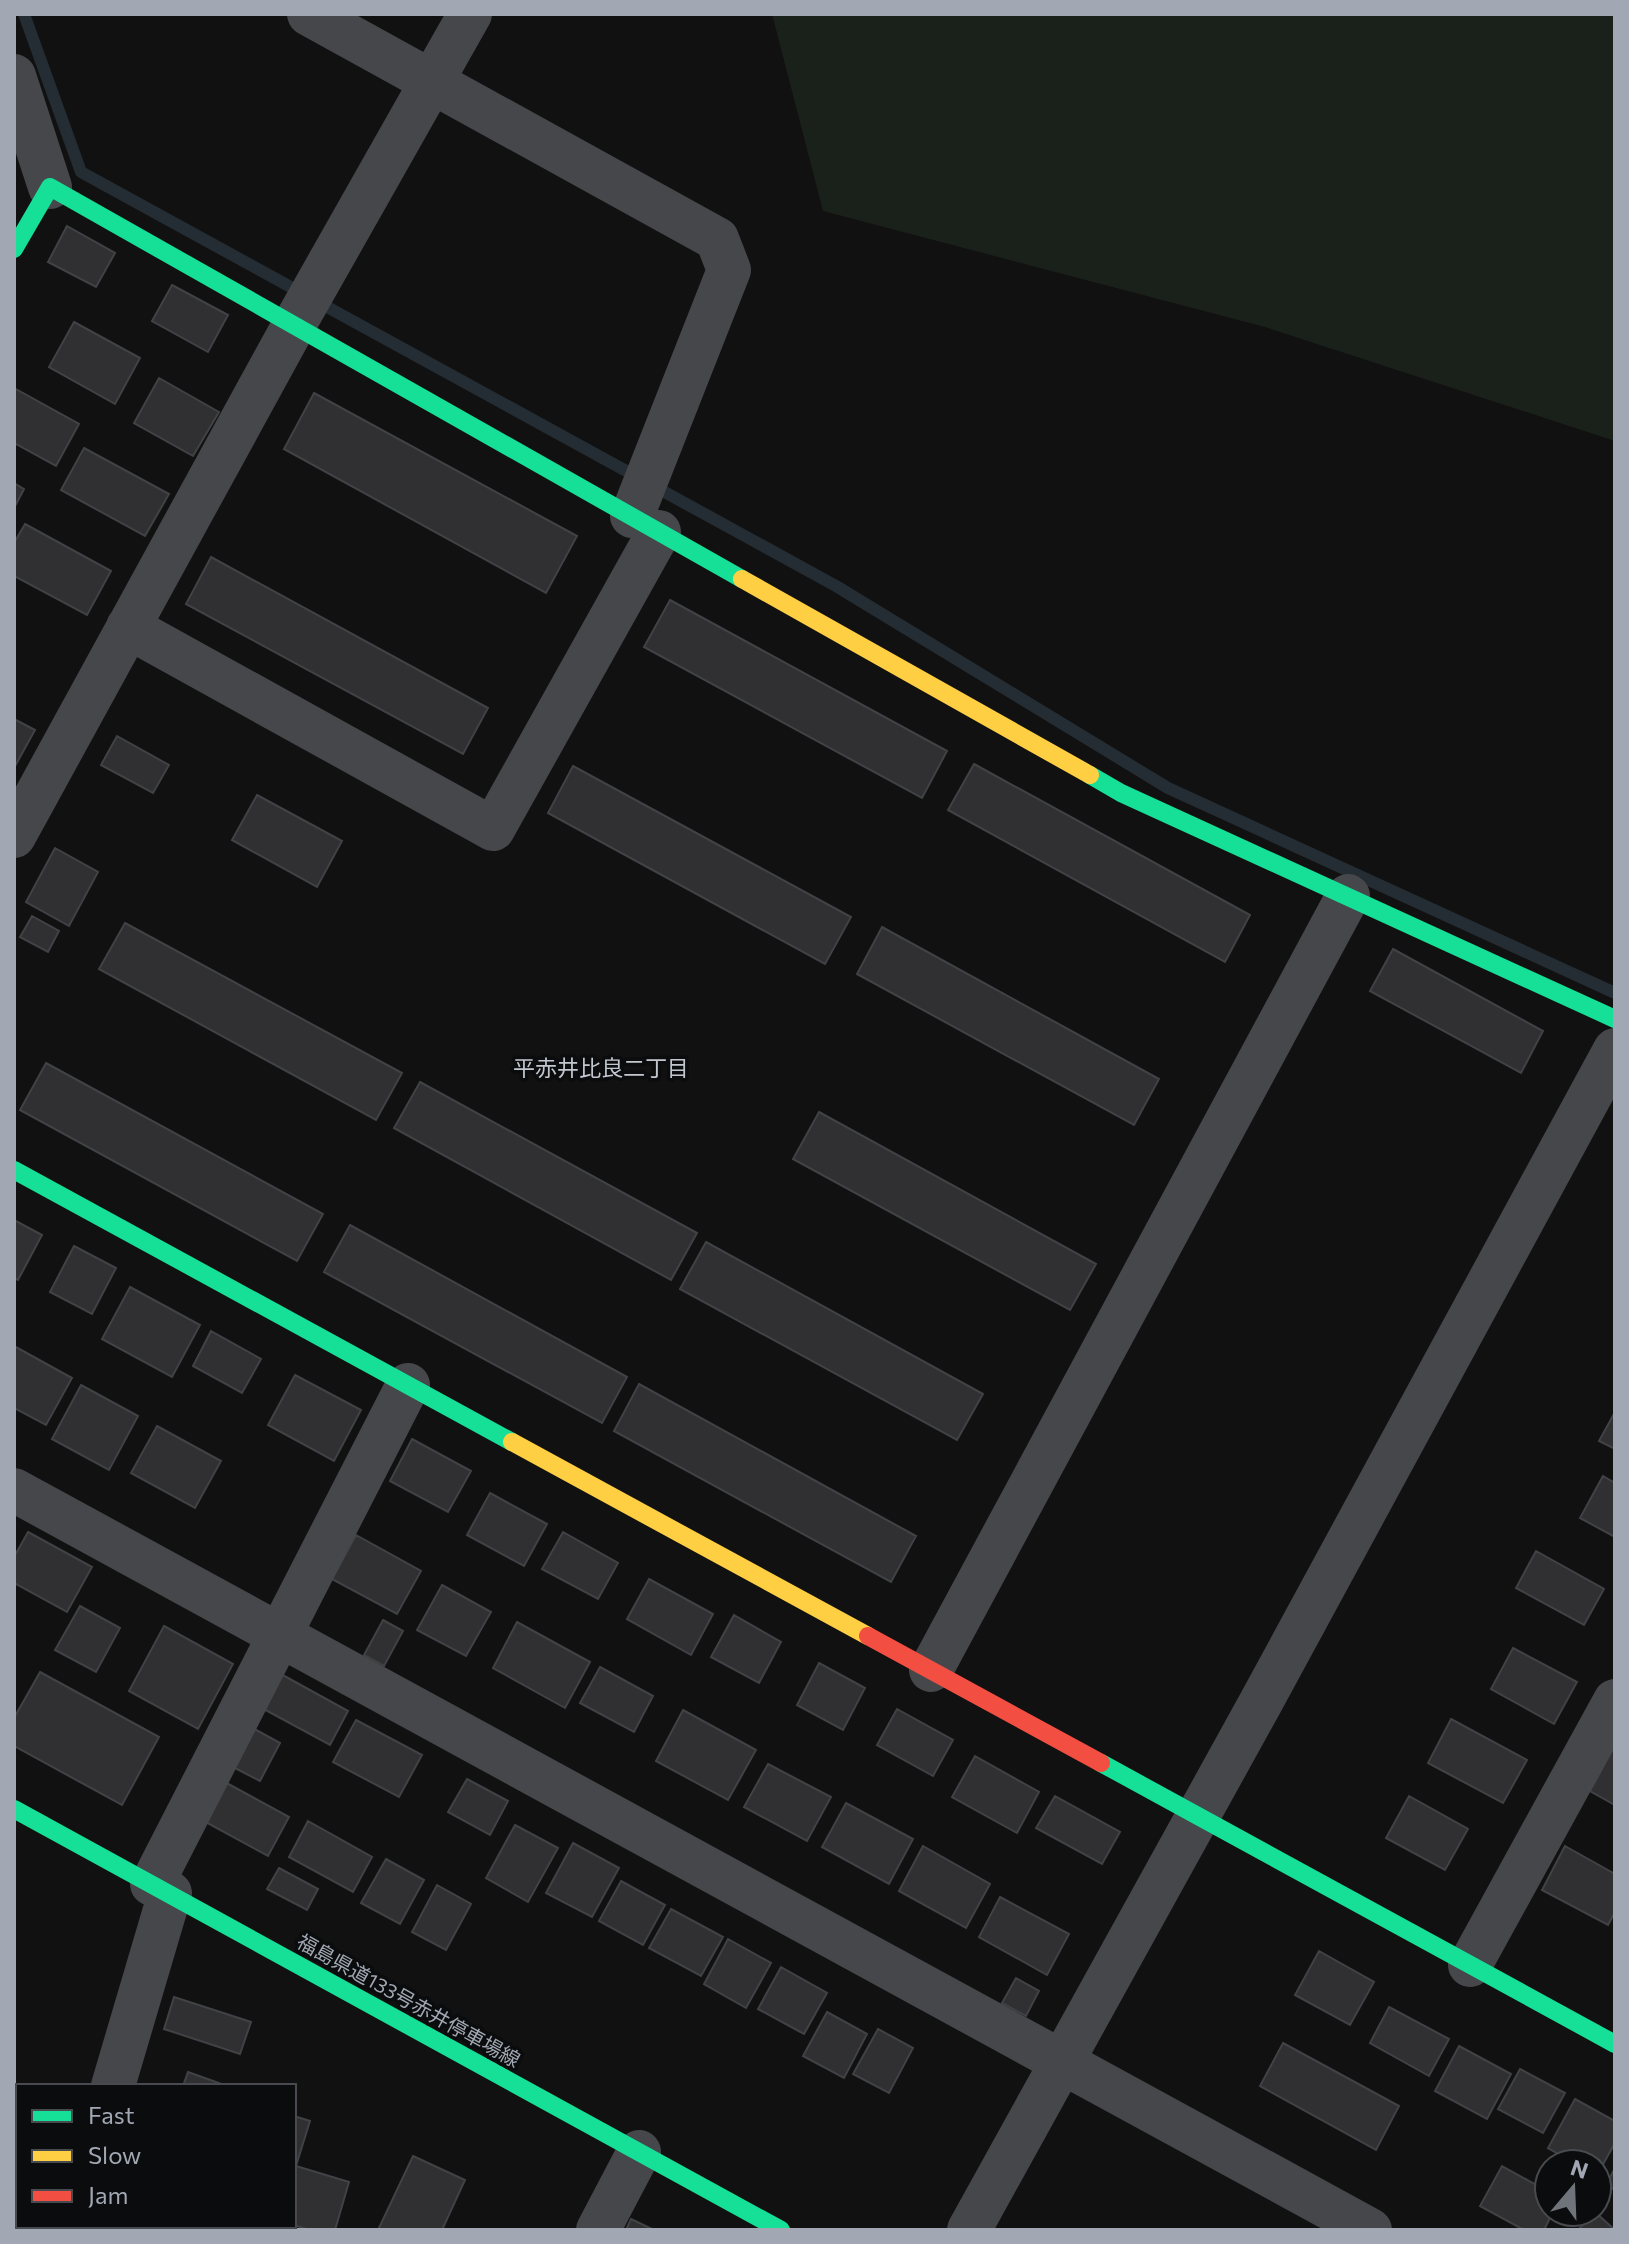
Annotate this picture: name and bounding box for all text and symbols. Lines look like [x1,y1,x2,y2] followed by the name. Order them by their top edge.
[513,1054,689,1081] district label: 平赤井比良二丁目
[293,1929,525,2071] street label: 福島県道133号赤井停車場線
[16,2084,296,2228] legend
[88,2100,135,2129] text: Fast
[88,2140,141,2169] text: Slow
[1533,2148,1613,2228] north arrow
[1567,2153,1592,2184] text: N
[88,2180,128,2209] text: Jam

